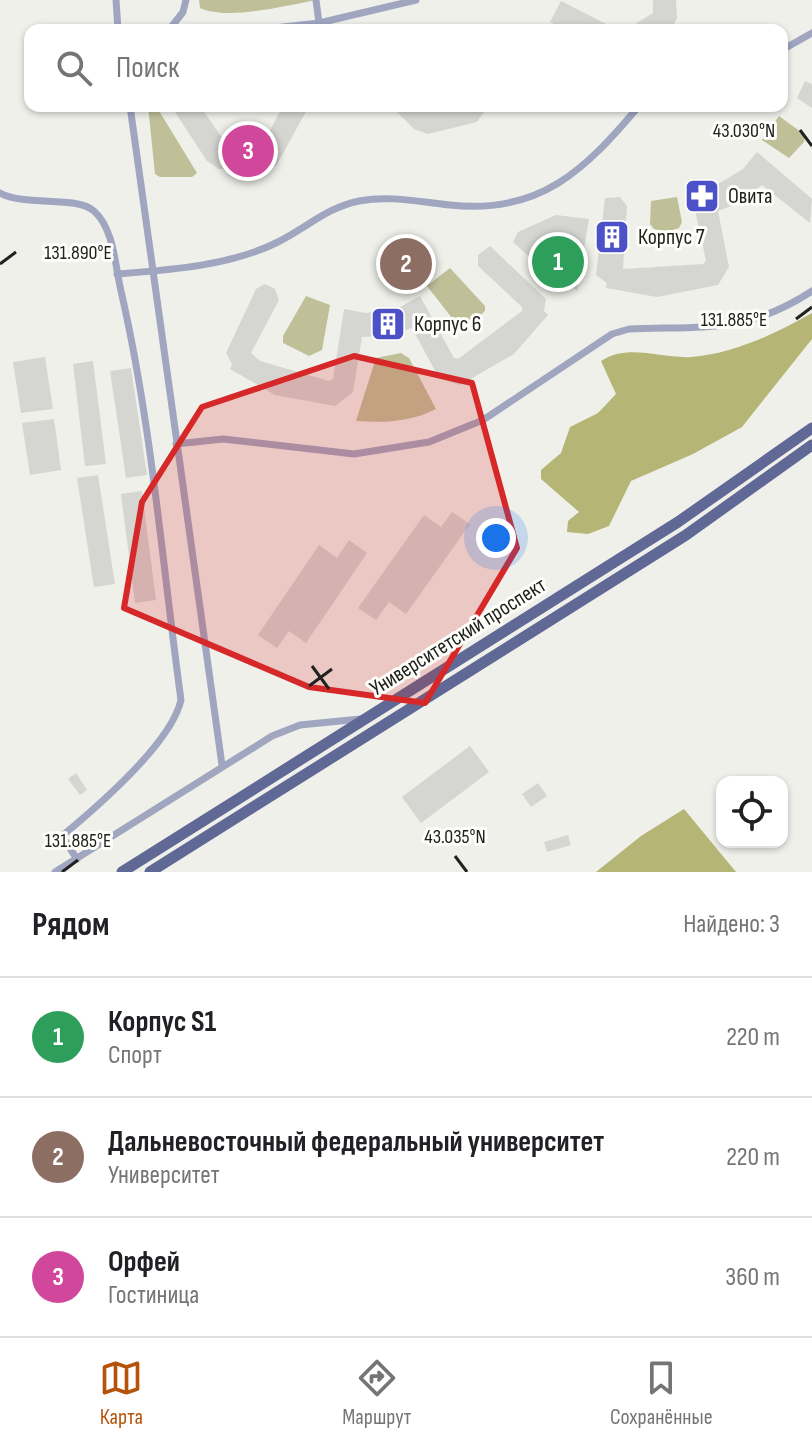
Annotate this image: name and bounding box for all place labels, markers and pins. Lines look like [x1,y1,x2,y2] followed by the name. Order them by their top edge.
[222,121,274,181] pin: 3
[683,177,721,215] pharmacy icon: Овита
[728,183,772,210] place label: Овита
[593,218,631,256] building icon: Корпус 7
[638,224,705,251] place label: Корпус 7
[532,232,584,292] pin: 1
[380,234,432,294] pin: 2
[369,305,407,343] building icon: Корпус 6
[414,311,481,338] place label: Корпус 6

